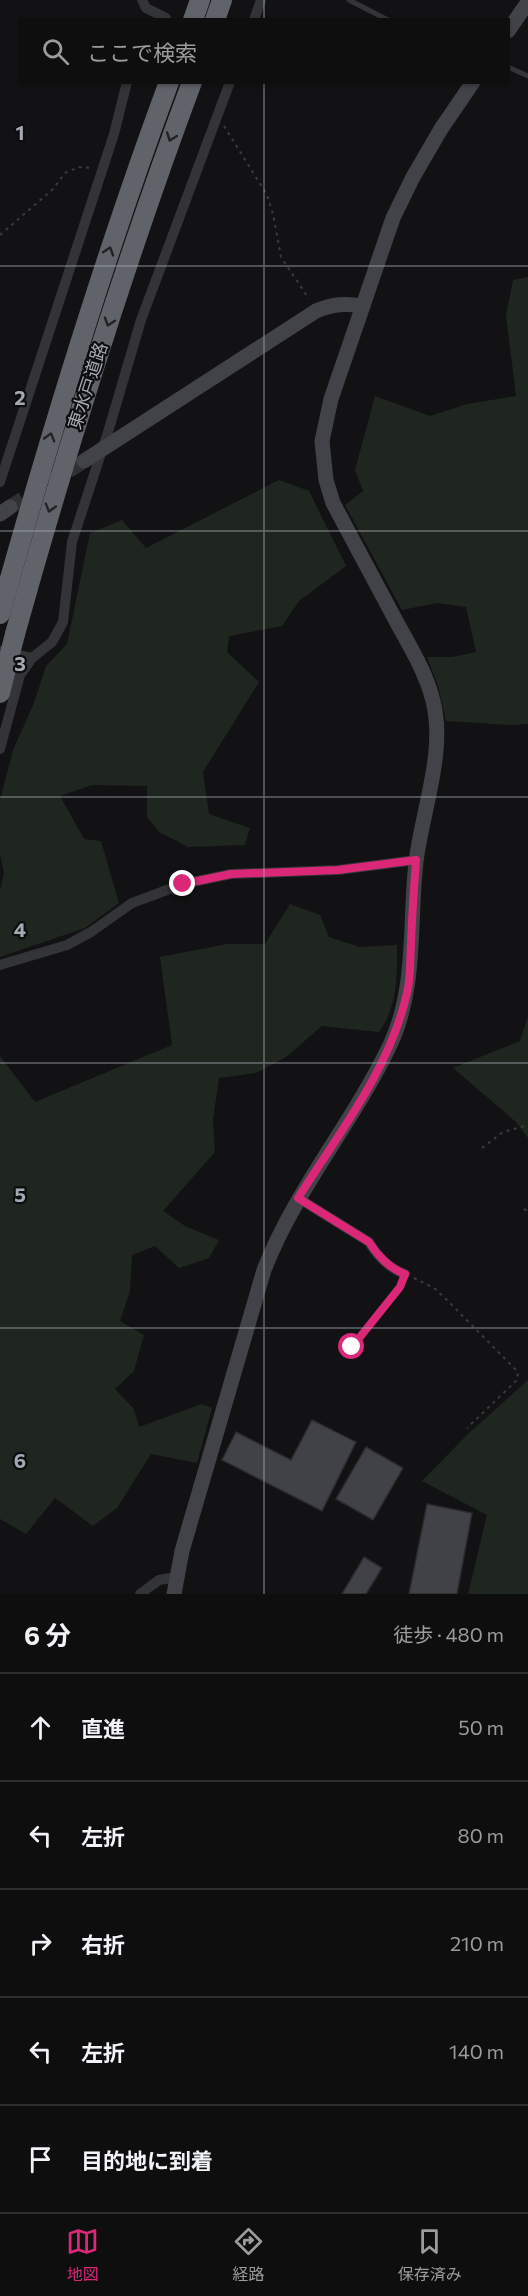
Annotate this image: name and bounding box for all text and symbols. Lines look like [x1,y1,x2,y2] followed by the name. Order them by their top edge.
[18,18,510,84] search box
[39,35,72,68] icon: search
[87,39,197,66] text: ここで検索
[15,120,25,144] text: 1
[166,132,179,142] one-way arrow
[102,246,115,257] one-way arrow
[103,316,116,327] one-way arrow
[63,339,111,432] street label: 東水戸道路
[14,385,26,409] text: 2
[43,432,55,442] one-way arrow
[45,502,57,513] one-way arrow
[14,651,26,675] text: 3
[169,870,195,896] route end
[14,917,26,941] text: 4
[14,1182,26,1206] text: 5
[338,1333,364,1359] route start
[14,1448,26,1472] text: 6
[24,1619,71,1650] text: 6 分
[393,1622,504,1646] text: 徒歩 · 480 m
[24,1711,57,1744] icon: ahead
[81,1715,125,1742] text: 直進
[458,1715,504,1739] text: 50 m
[24,1819,57,1852] icon: left
[81,1823,125,1850] text: 左折
[458,1823,504,1847] text: 80 m
[24,1927,57,1960] icon: right
[81,1931,125,1958] text: 右折
[450,1931,504,1955] text: 210 m
[24,2035,57,2068] icon: left
[81,2039,125,2066] text: 左折
[449,2039,504,2063] text: 140 m
[24,2143,57,2176] icon: arrive
[81,2147,213,2174] text: 目的地に到着
[66,2225,99,2285] tab: 地図
[232,2225,265,2285] tab: 経路
[398,2225,462,2285] tab: 保存済み

